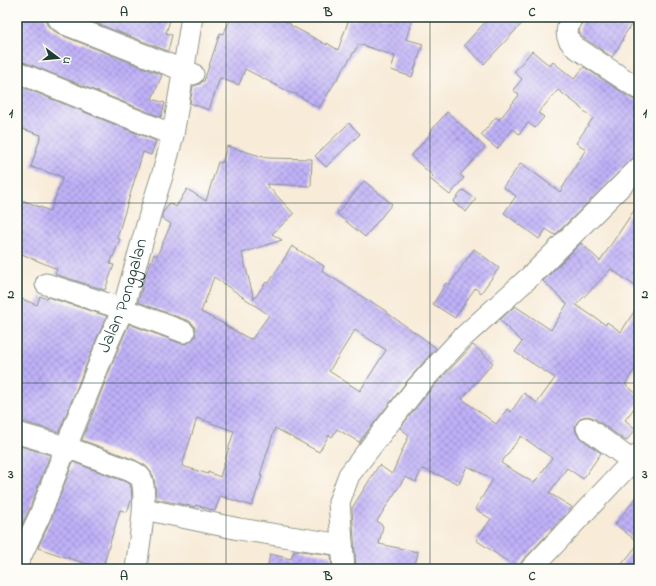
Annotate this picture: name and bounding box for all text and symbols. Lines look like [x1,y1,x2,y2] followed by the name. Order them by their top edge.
[120,3,128,22] text: A
[323,3,333,22] text: B
[528,3,536,22] text: C
[38,38,78,78] north arrow
[58,55,75,66] text: U
[9,104,14,123] text: 1
[643,104,648,123] text: 1
[92,235,155,357] street label: Jalan Ponggalan
[7,285,15,304] text: 2
[641,285,649,304] text: 2
[7,465,14,484] text: 3
[641,465,648,484] text: 3
[120,567,128,586] text: A
[323,567,333,586] text: B
[528,567,536,586] text: C

